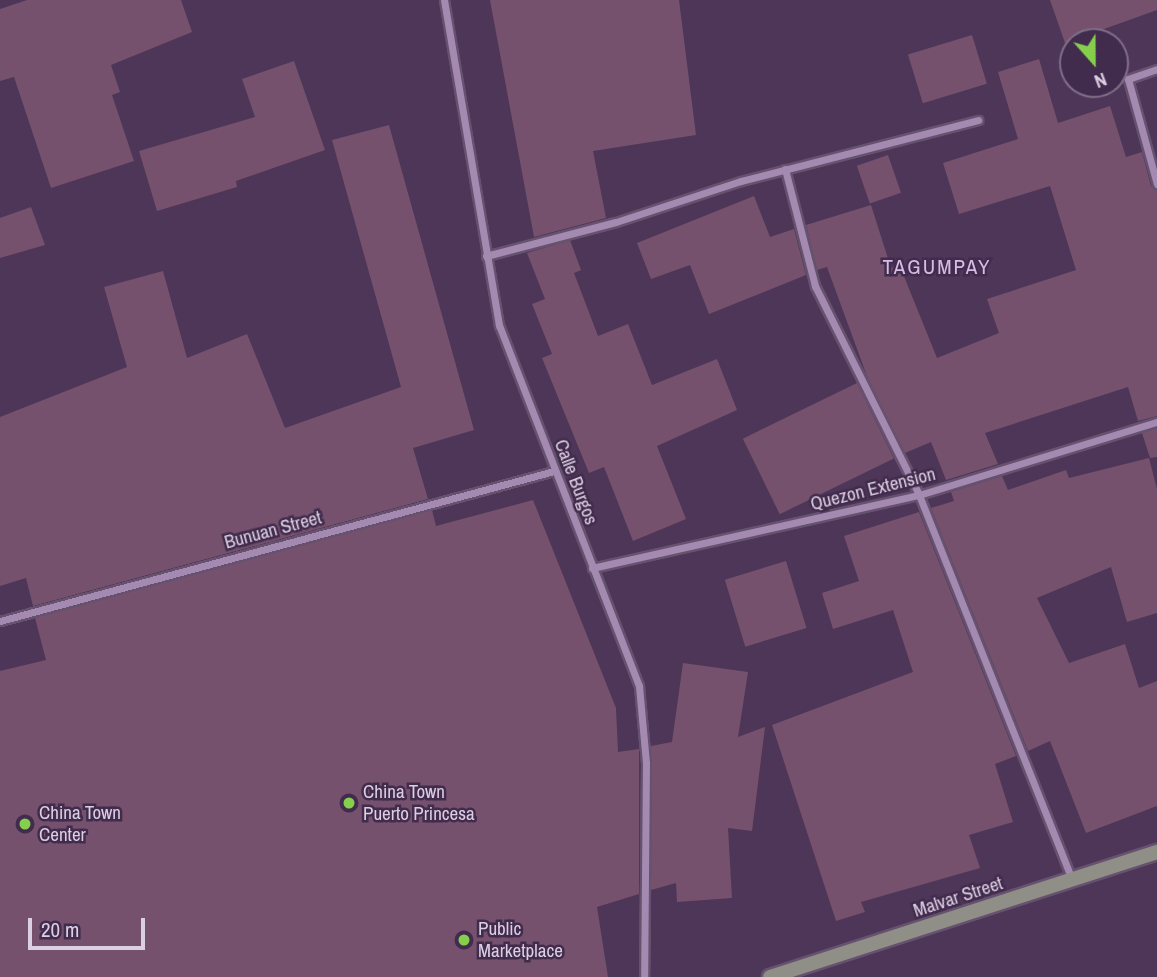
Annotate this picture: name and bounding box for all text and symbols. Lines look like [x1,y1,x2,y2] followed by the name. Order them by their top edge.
[1059,28,1129,98] north arrow
[1091,67,1111,95] text: N
[884,254,990,280] district label: TAGUMPAY
[549,436,603,528] street label: Calle Burgos
[808,462,938,516] street label: Quezon Extension
[222,506,324,554] street label: Bunuan Street
[363,781,475,825] place label: China Town Puerto Princesa
[341,795,357,811] marker: China Town Puerto Princesa
[39,802,121,846] place label: China Town Center
[17,816,33,832] marker: China Town Center
[910,872,1006,922] street label: Malvar Street
[32,904,149,948] scale bar
[41,915,79,944] text: 20 m
[478,918,563,962] place label: Public Marketplace
[456,932,472,948] marker: Public Marketplace

